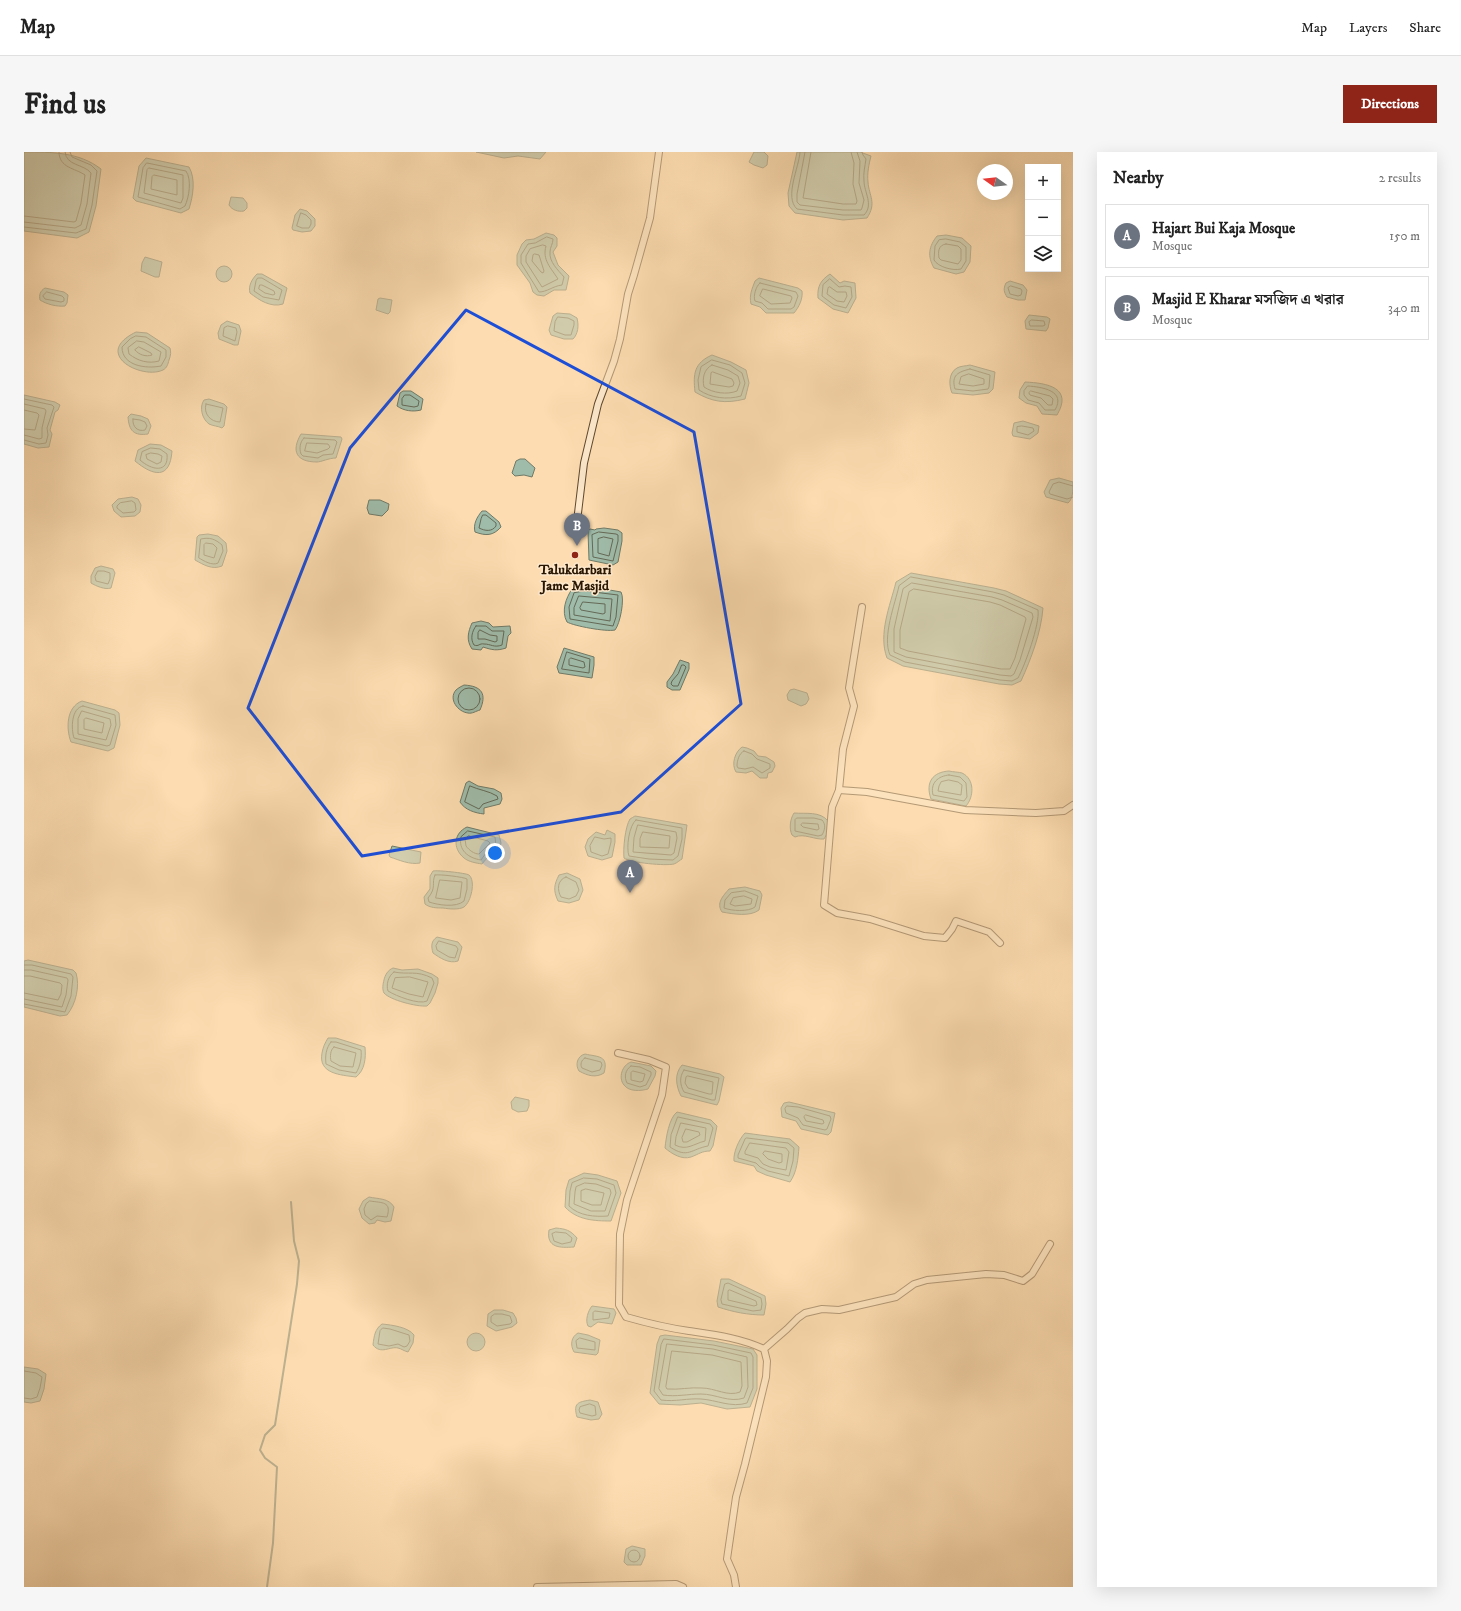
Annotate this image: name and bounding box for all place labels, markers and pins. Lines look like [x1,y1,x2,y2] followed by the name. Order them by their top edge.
[564,513,590,546] pin: B
[570,550,580,560] marker: Talukdarbari Jame Masjid
[538,561,612,595] place label: Talukdarbari Jame Masjid
[617,860,643,893] pin: A

